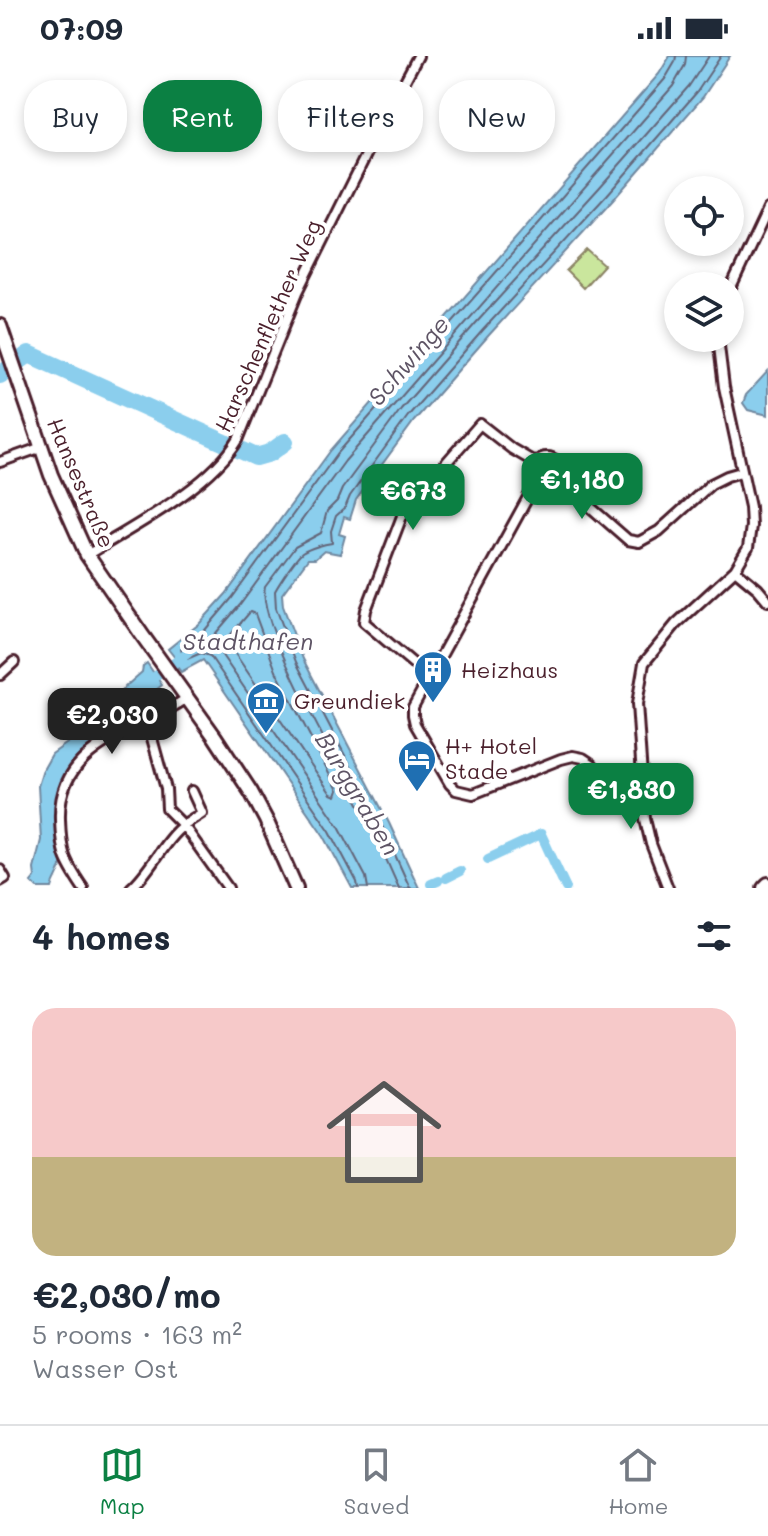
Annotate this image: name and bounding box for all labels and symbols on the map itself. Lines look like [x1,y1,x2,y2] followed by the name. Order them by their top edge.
[208,215,327,437] street label: Harschenflether Weg
[360,309,455,411] water label: Schwinge
[41,413,122,552] street label: Hansestraße
[517,453,647,521] pin: €1,180
[366,464,460,532] pin: €673
[183,625,313,656] water label: Stadthafen
[412,649,454,704] building icon: Heizhaus
[461,655,558,684] place label: Heizhaus
[245,680,287,735] museum icon: Greundiek
[294,686,405,715] place label: Greundiek
[47,688,177,756] pin: €2,030
[309,726,407,861] water label: Burggraben
[445,731,537,785] place label: H+ Hotel Stade
[396,738,438,793] hotel icon: H+ Hotel Stade
[566,763,696,831] pin: €1,830

